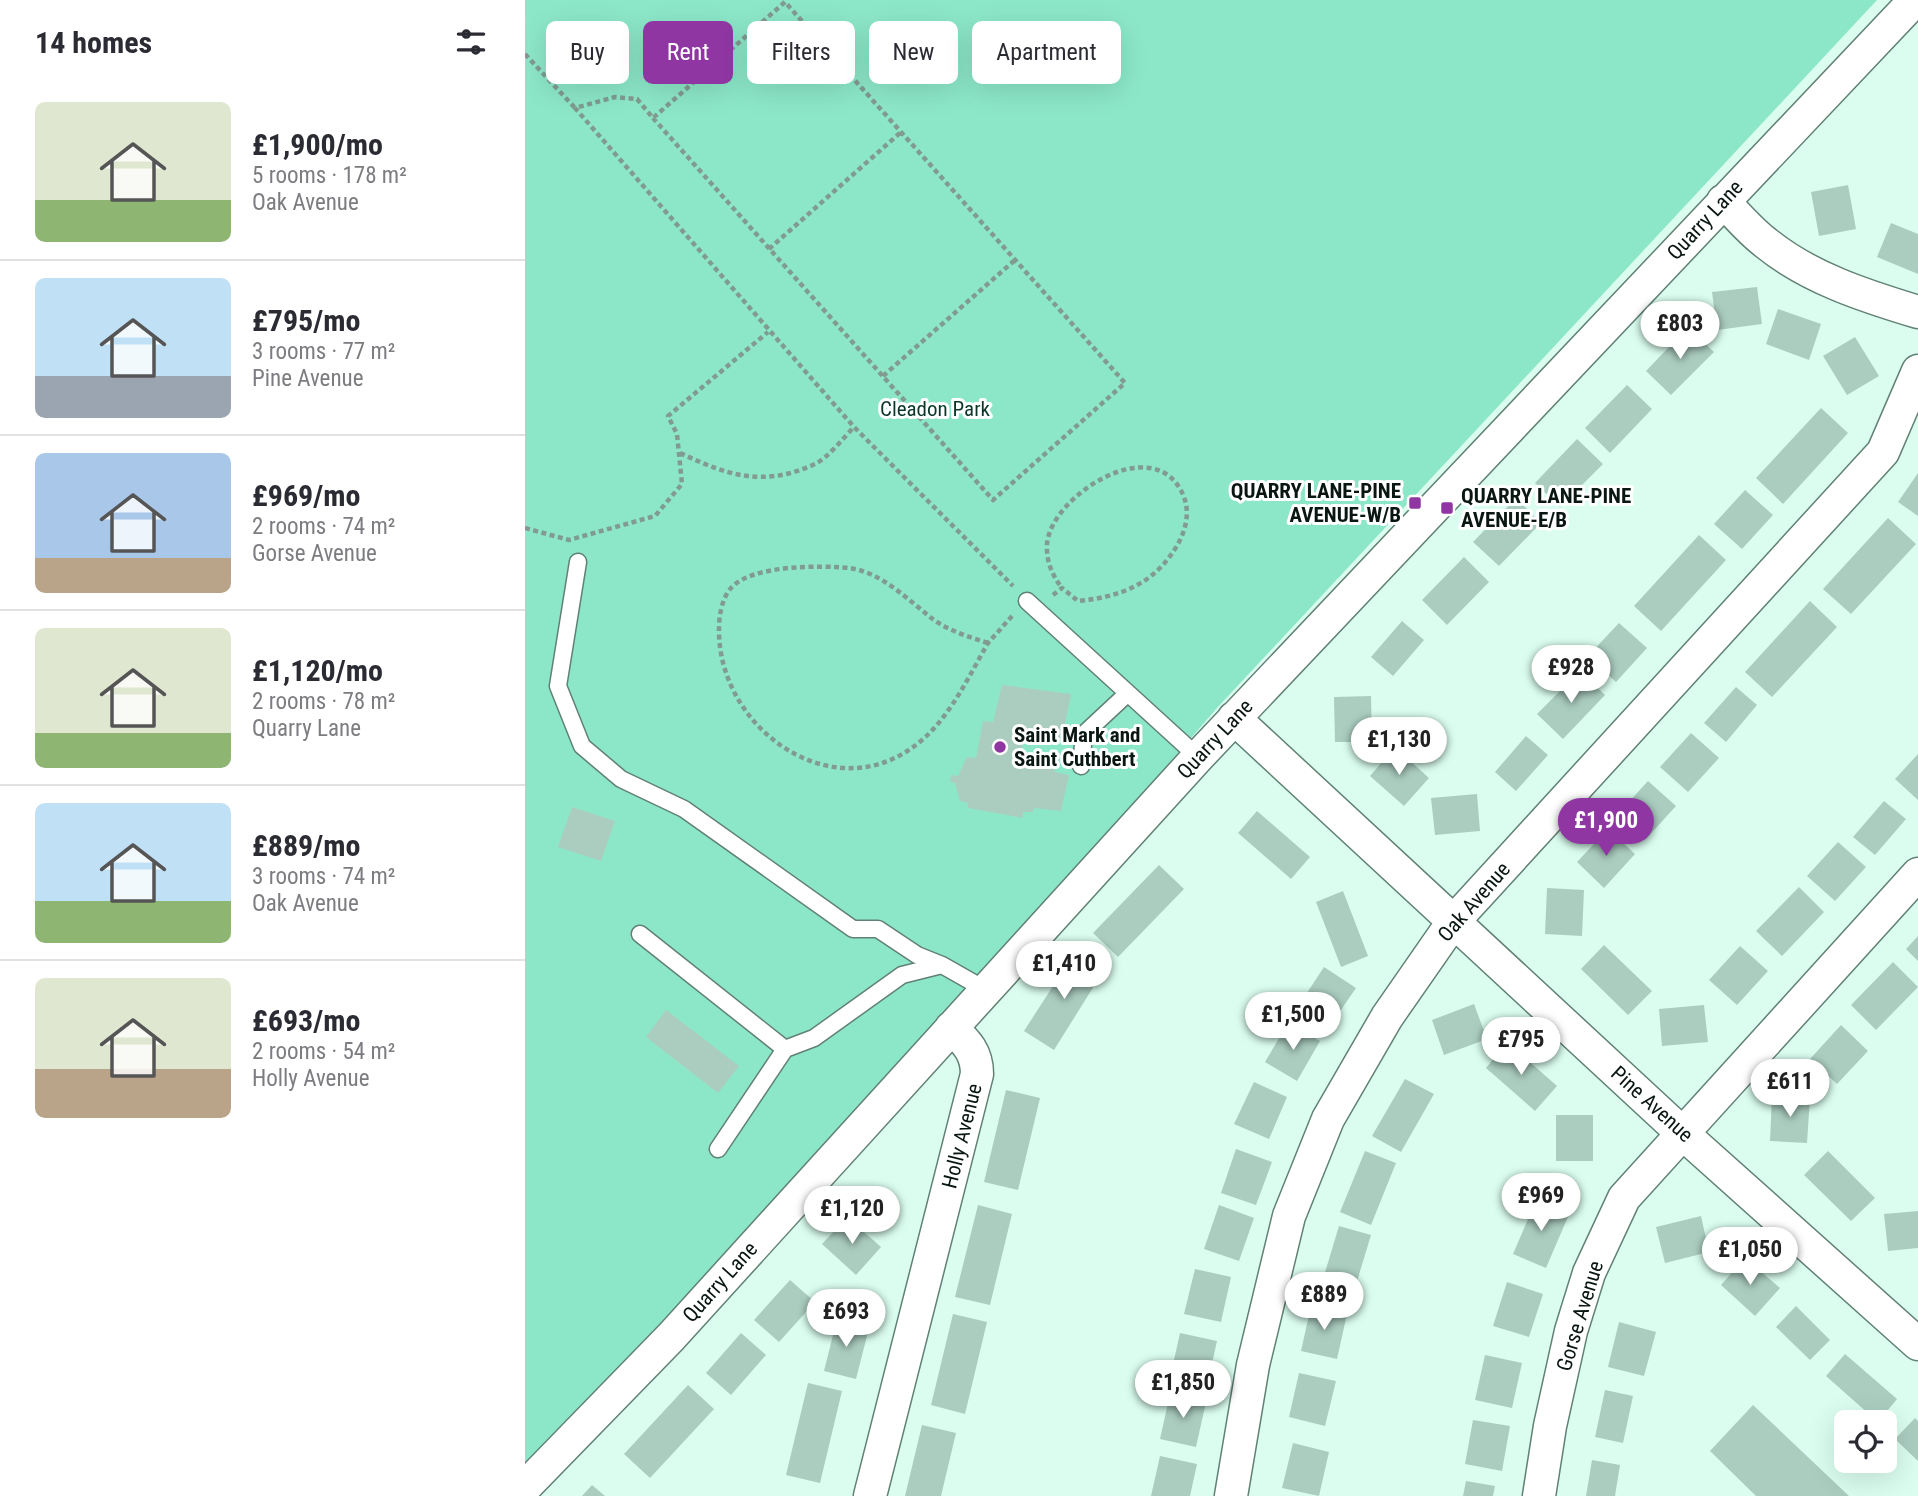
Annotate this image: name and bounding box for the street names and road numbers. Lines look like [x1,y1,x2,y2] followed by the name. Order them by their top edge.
[1662,175,1748,265] street label: Quarry Lane
[1172,694,1258,784] street label: Quarry Lane
[1433,857,1515,947] street label: Oak Avenue
[1606,1061,1698,1147] street label: Pine Avenue
[937,1081,987,1191] street label: Holly Avenue
[678,1237,762,1327] street label: Quarry Lane
[1552,1258,1608,1374] street label: Gorse Avenue

